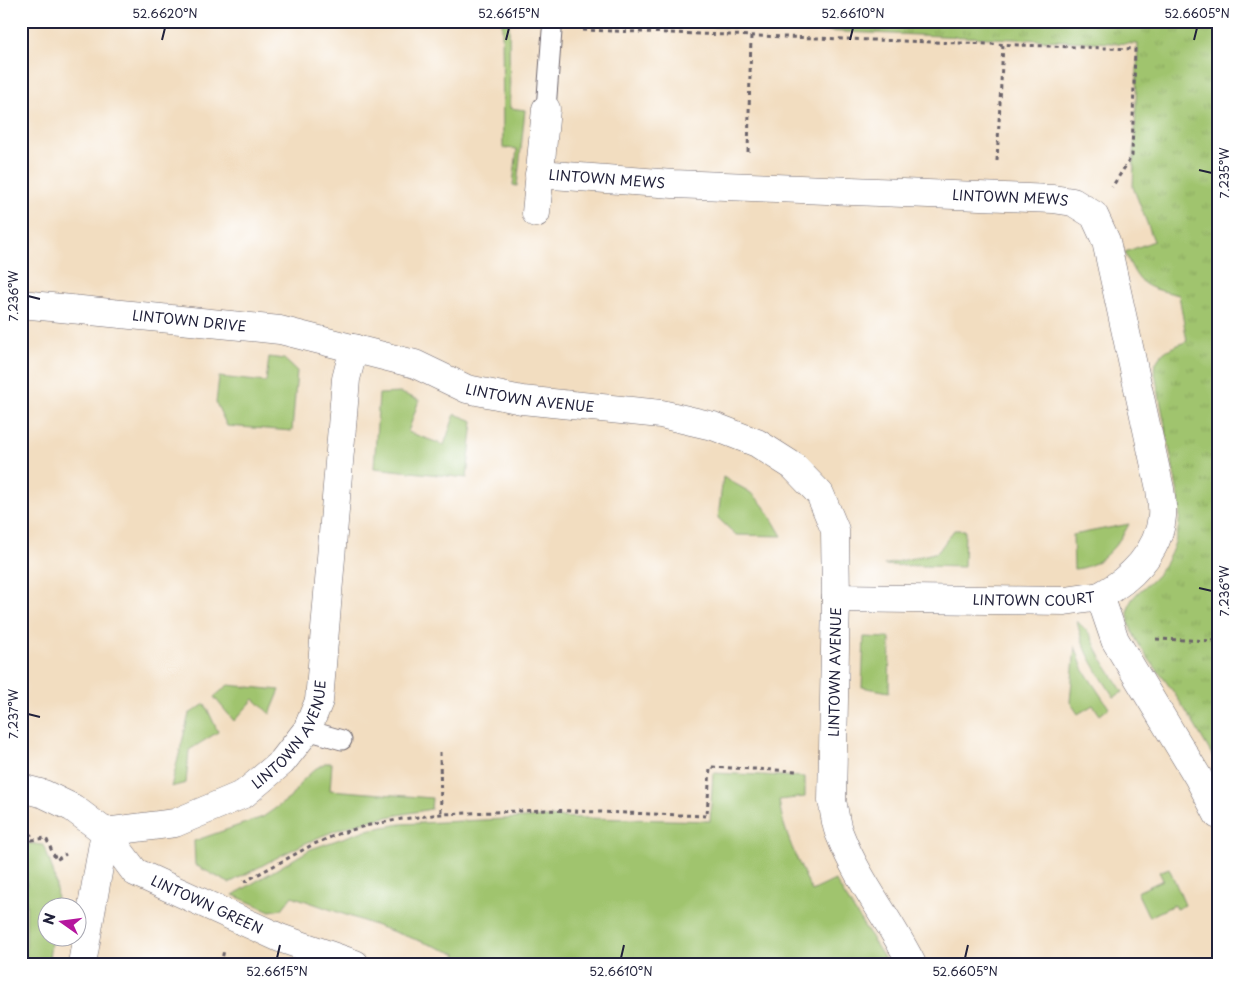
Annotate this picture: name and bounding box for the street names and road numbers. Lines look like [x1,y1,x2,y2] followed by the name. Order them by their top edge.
[548,164,666,193] street label: LINTOWN MEWS
[952,184,1070,211] street label: LINTOWN MEWS
[131,304,247,337] street label: LINTOWN DRIVE
[464,378,596,417] street label: LINTOWN AVENUE
[972,586,1097,611] street label: LINTOWN COURT
[823,607,846,737] street label: LINTOWN AVENUE
[247,679,331,794] street label: LINTOWN AVENUE
[148,870,266,939] street label: LINTOWN GREEN

